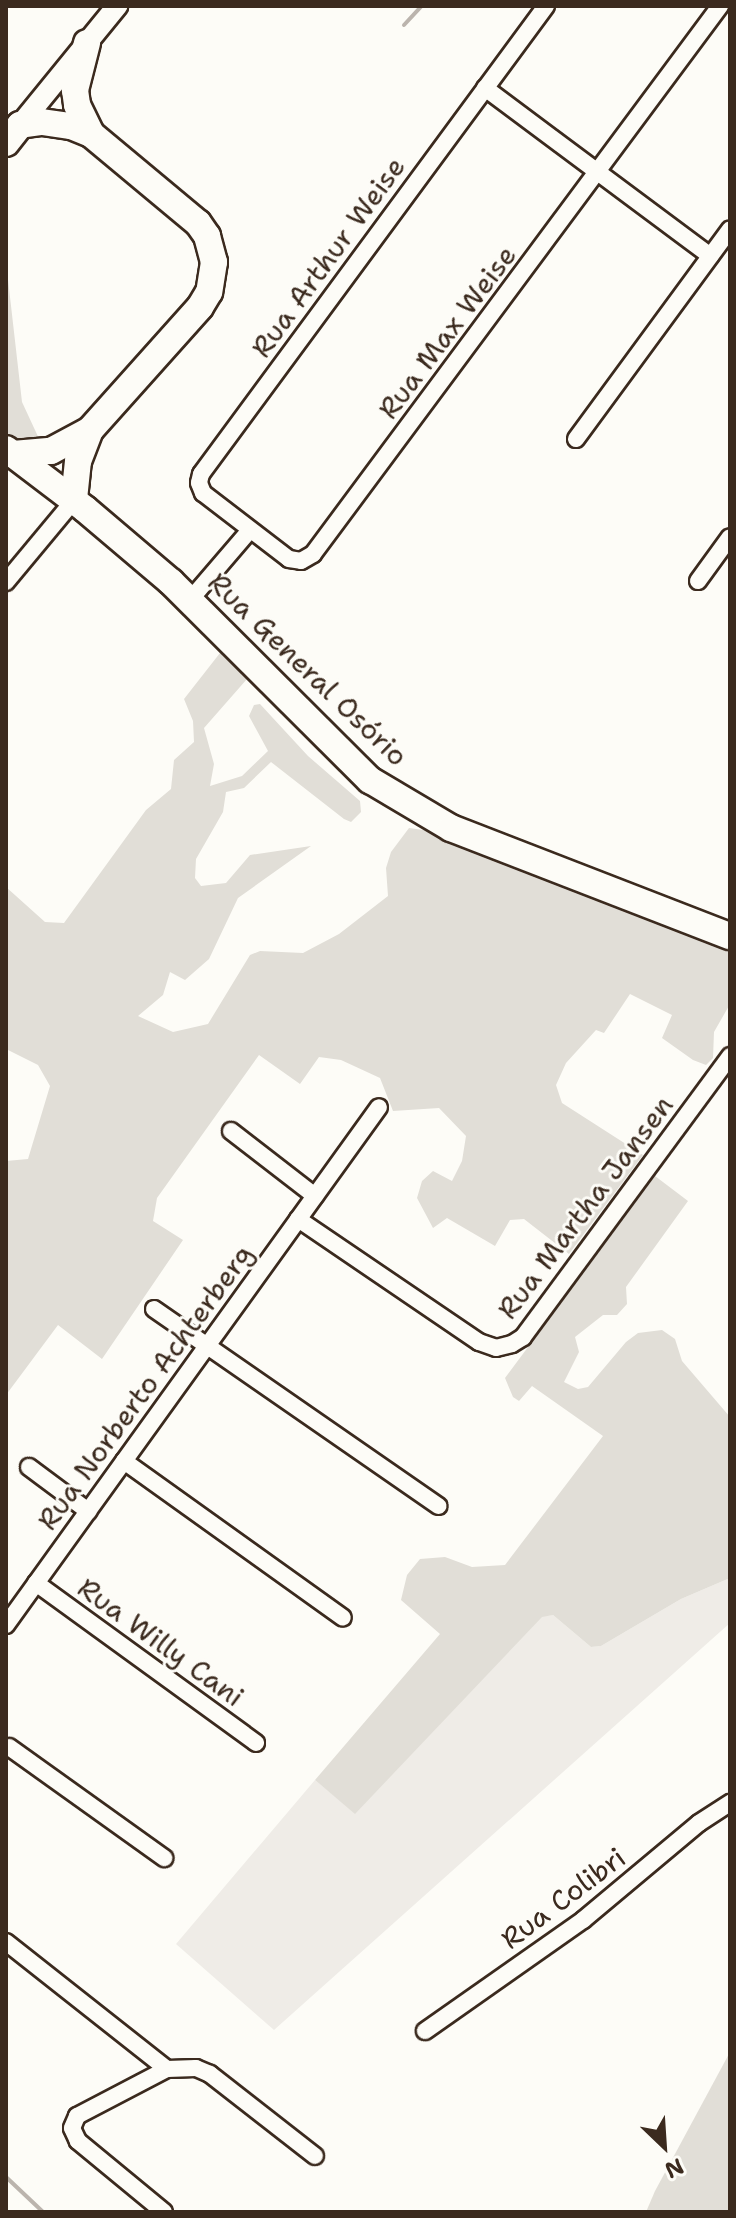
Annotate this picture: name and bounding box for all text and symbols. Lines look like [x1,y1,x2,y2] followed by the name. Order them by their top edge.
[244,150,412,364] street label: Rua Arthur Weise
[371,239,523,425] street label: Rua Max Weise
[201,565,415,773] street label: Rua General Osório
[490,1089,680,1325] street label: Rua Martha Jansen
[30,1238,260,1536] street label: Rua Norberto Achterberg
[71,1571,251,1713] street label: Rua Willy Cani
[494,1840,632,1956] street label: Rua Colibri
[624,2106,704,2186] north arrow
[660,2151,688,2185] text: N

